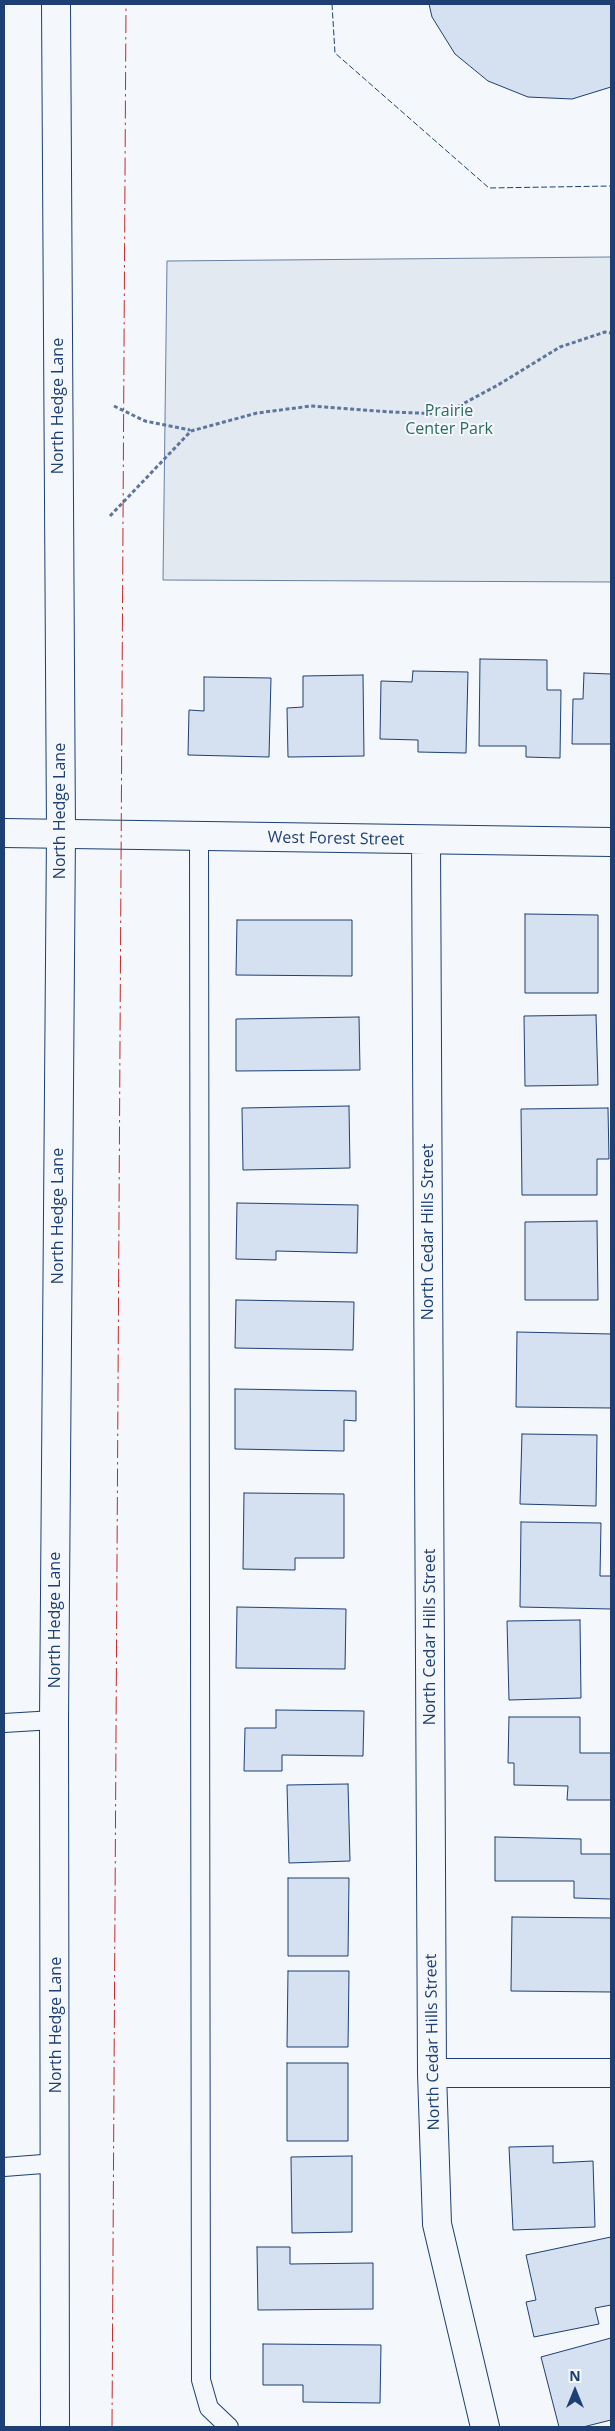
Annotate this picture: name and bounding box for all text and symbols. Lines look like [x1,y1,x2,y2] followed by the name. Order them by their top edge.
[48,338,68,474] street label: North Hedge Lane
[405,401,493,439] park label: Prairie Center Park
[50,743,70,879] street label: North Hedge Lane
[267,828,405,850] street label: West Forest Street
[418,1144,438,1320] street label: North Cedar Hills Street
[48,1148,68,1284] street label: North Hedge Lane
[420,1549,440,1725] street label: North Cedar Hills Street
[45,1552,65,1688] street label: North Hedge Lane
[422,1953,444,2131] street label: North Cedar Hills Street
[46,1957,66,2093] street label: North Hedge Lane
[550,2366,600,2416] north arrow
[569,2366,581,2385] text: N

